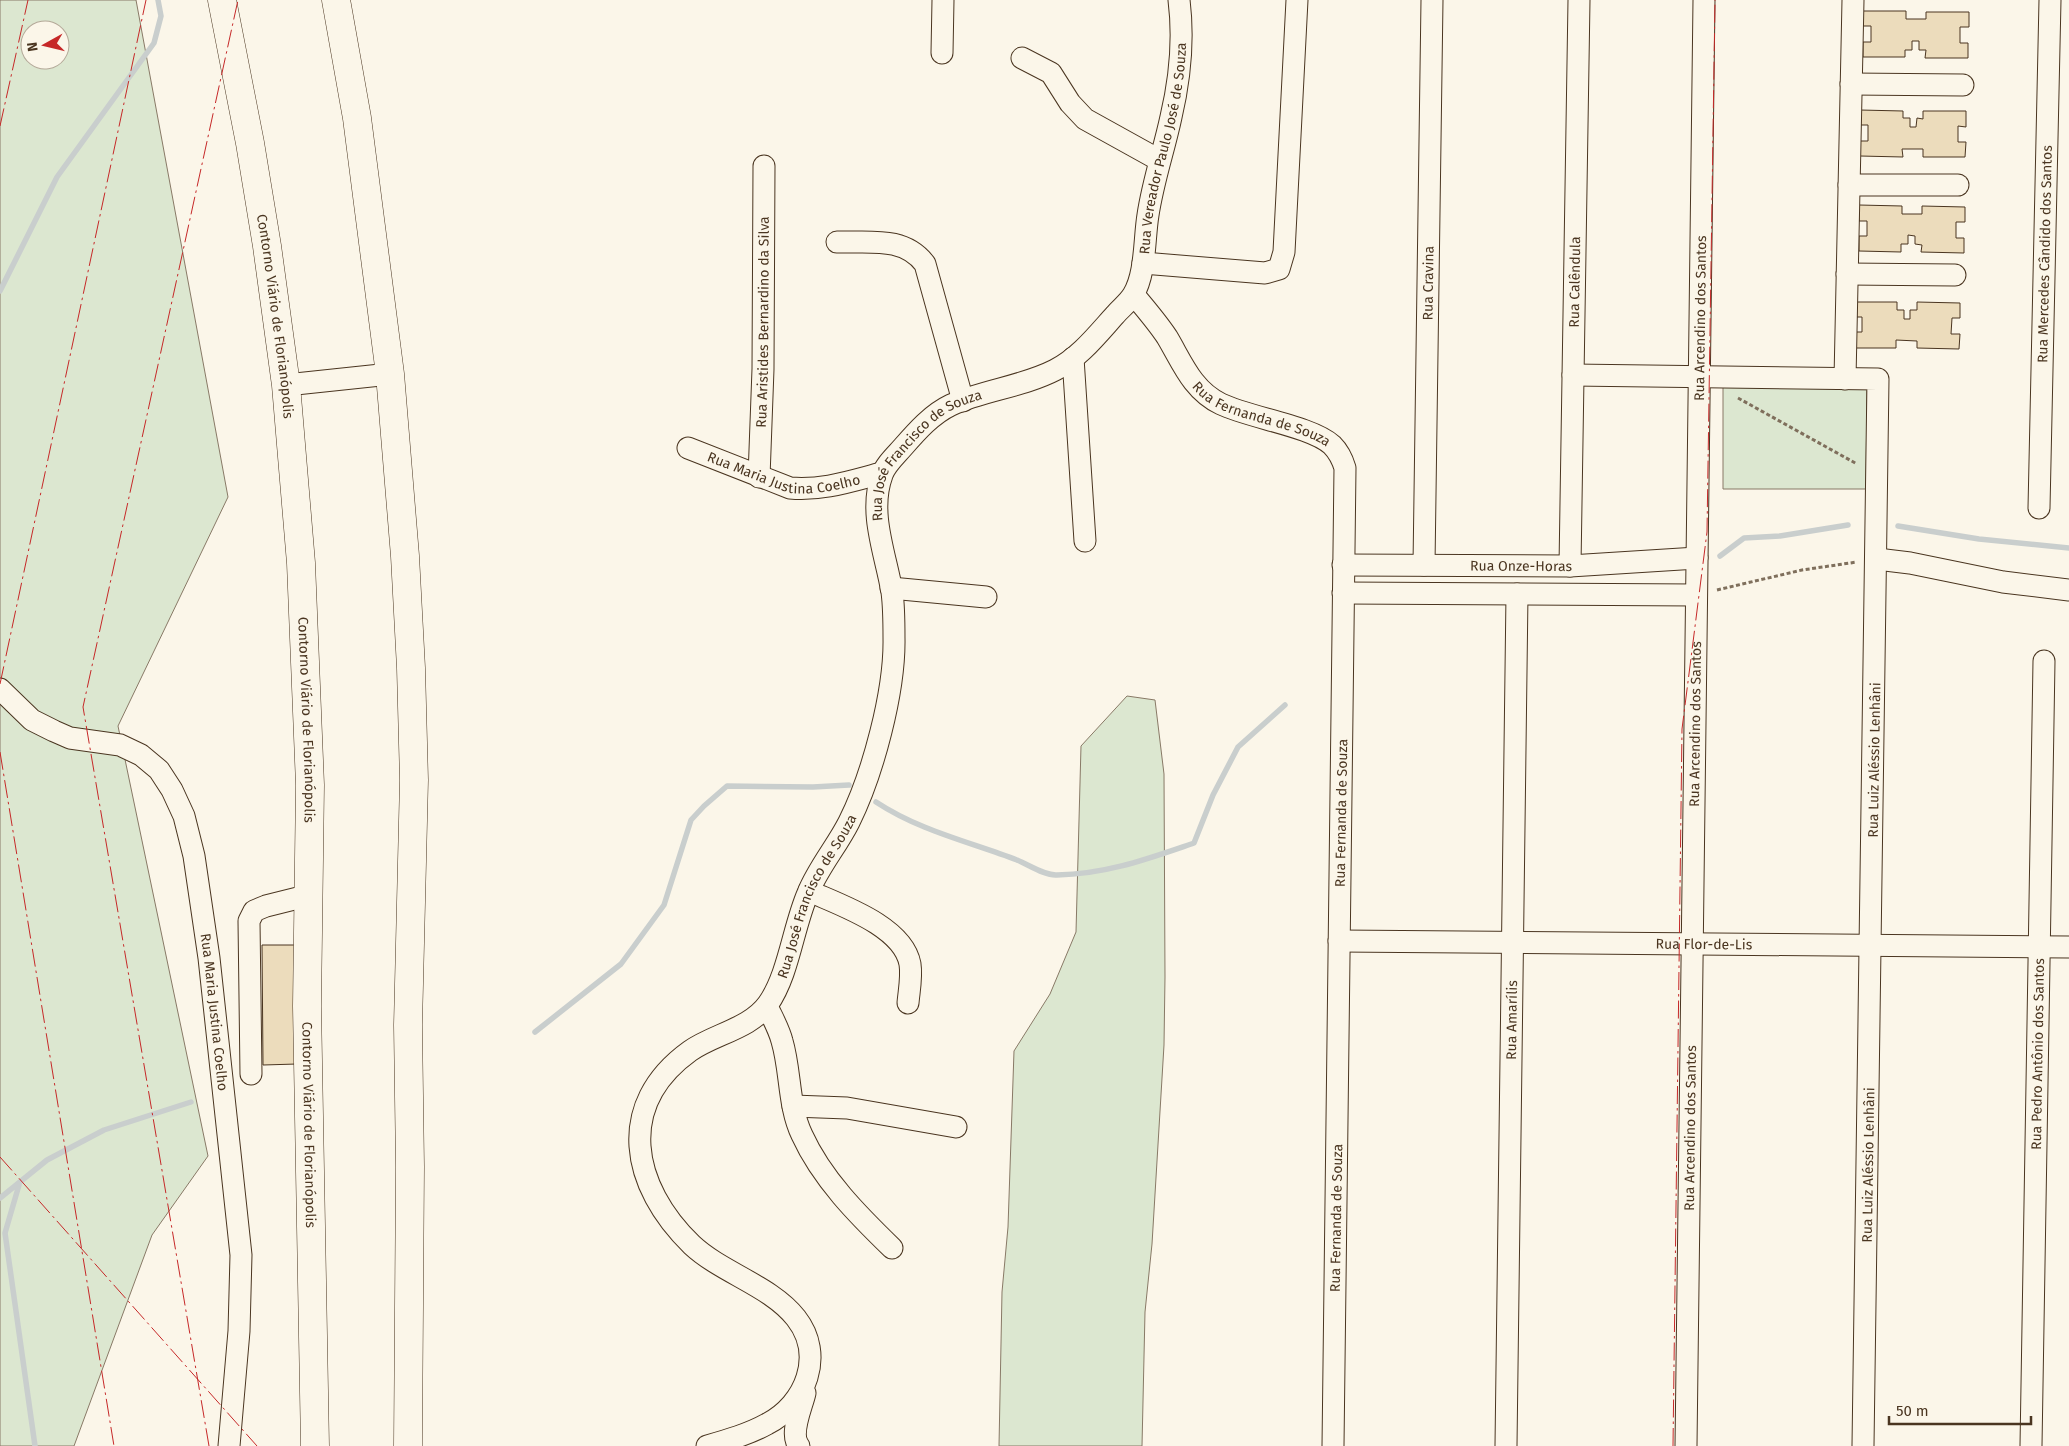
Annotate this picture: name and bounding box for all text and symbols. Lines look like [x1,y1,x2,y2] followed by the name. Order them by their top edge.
[20,20,70,70] north arrow
[24,41,42,53] text: N
[1136,42,1190,255] street label: Rua Vereador Paulo José de Souza
[2034,144,2056,363] street label: Rua Mercedes Cândido dos Santos
[253,213,297,420] street label: Contorno Viário de Florianópolis
[753,216,773,428] street label: Rua Aristides Bernardino da Silva
[1691,235,1710,401] street label: Rua Arcendino dos Santos
[1566,236,1584,328] street label: Rua Calêndula
[1419,246,1438,320] street label: Rua Cravina
[1188,378,1334,450] street label: Rua Fernanda de Souza
[869,386,984,522] street label: Rua José Francisco de Souza
[705,448,862,498] street label: Rua Maria Justina Coelho
[1470,558,1572,575] street label: Rua Onze-Horas
[294,616,318,824] street label: Contorno Viário de Florianópolis
[1686,641,1705,807] street label: Rua Arcendino dos Santos
[1865,682,1884,838] street label: Rua Luiz Aléssio Lenhâni
[1332,739,1351,887] street label: Rua Fernanda de Souza
[774,812,860,981] street label: Rua José Francisco de Souza
[196,932,231,1092] street label: Rua Maria Justina Coelho
[1656,936,1753,953] street label: Rua Flor-de-Lis
[2028,958,2048,1150] street label: Rua Pedro Antônio dos Santos
[1503,980,1521,1060] street label: Rua Amarílis
[298,1021,319,1229] street label: Contorno Viário de Florianópolis
[1681,1045,1700,1211] street label: Rua Arcendino dos Santos
[1859,1087,1878,1243] street label: Rua Luiz Aléssio Lenhâni
[1327,1144,1346,1292] street label: Rua Fernanda de Souza
[1889,1394,2032,1426] scale bar
[1896,1402,1929,1420] text: 50 m

